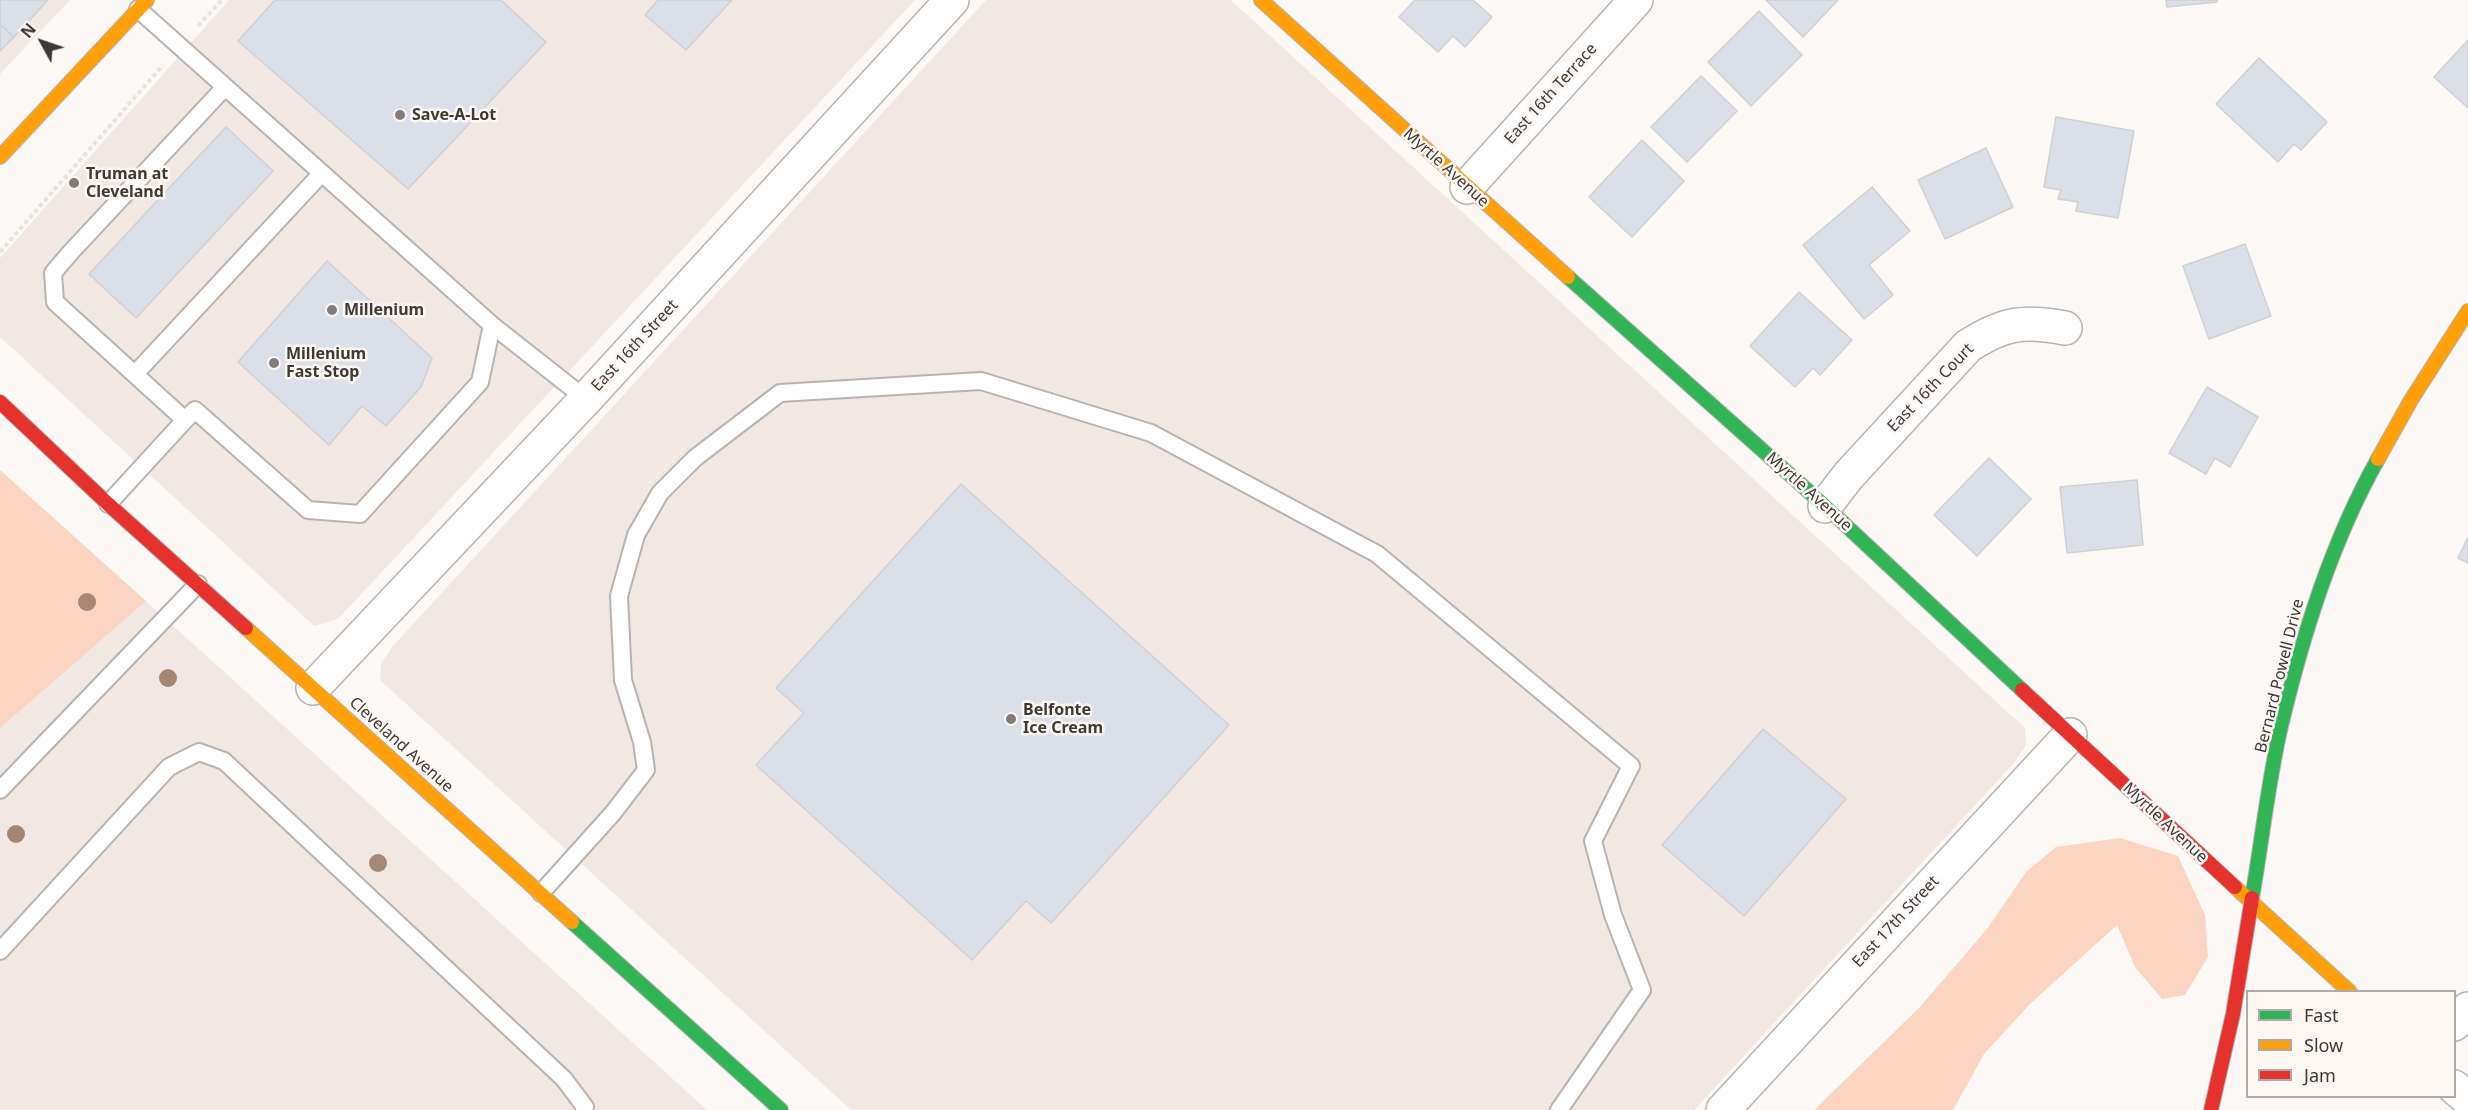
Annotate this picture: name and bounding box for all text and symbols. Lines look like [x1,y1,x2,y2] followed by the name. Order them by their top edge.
[12,12,72,72] north arrow
[16,18,41,42] text: N
[1501,40,1601,148] street label: East 16th Terrace
[412,105,496,125] place label: Save-A-Lot
[393,108,407,122] marker: Save-A-Lot
[1399,125,1493,211] street label: Myrtle Avenue
[86,164,168,202] place label: Truman at Cleveland
[67,176,81,190] marker: Truman at Cleveland
[588,296,682,396] street label: East 16th Street
[344,300,424,320] place label: Millenium
[325,303,339,317] marker: Millenium
[1884,340,1978,436] street label: East 16th Court
[286,344,366,382] place label: Millenium Fast Stop
[267,356,281,370] marker: Millenium Fast Stop
[1762,449,1856,535] street label: Myrtle Avenue
[2252,597,2308,755] street label: Bernard Powell Drive
[345,693,457,797] street label: Cleveland Avenue
[1023,700,1103,738] place label: Belfonte Ice Cream
[1004,712,1018,726] marker: Belfonte Ice Cream
[2119,779,2211,867] street label: Myrtle Avenue
[1849,872,1943,972] street label: East 17th Street
[2246,990,2456,1098] legend
[2304,1003,2339,1027] text: Fast
[2304,1033,2343,1057] text: Slow
[2304,1063,2336,1087] text: Jam

